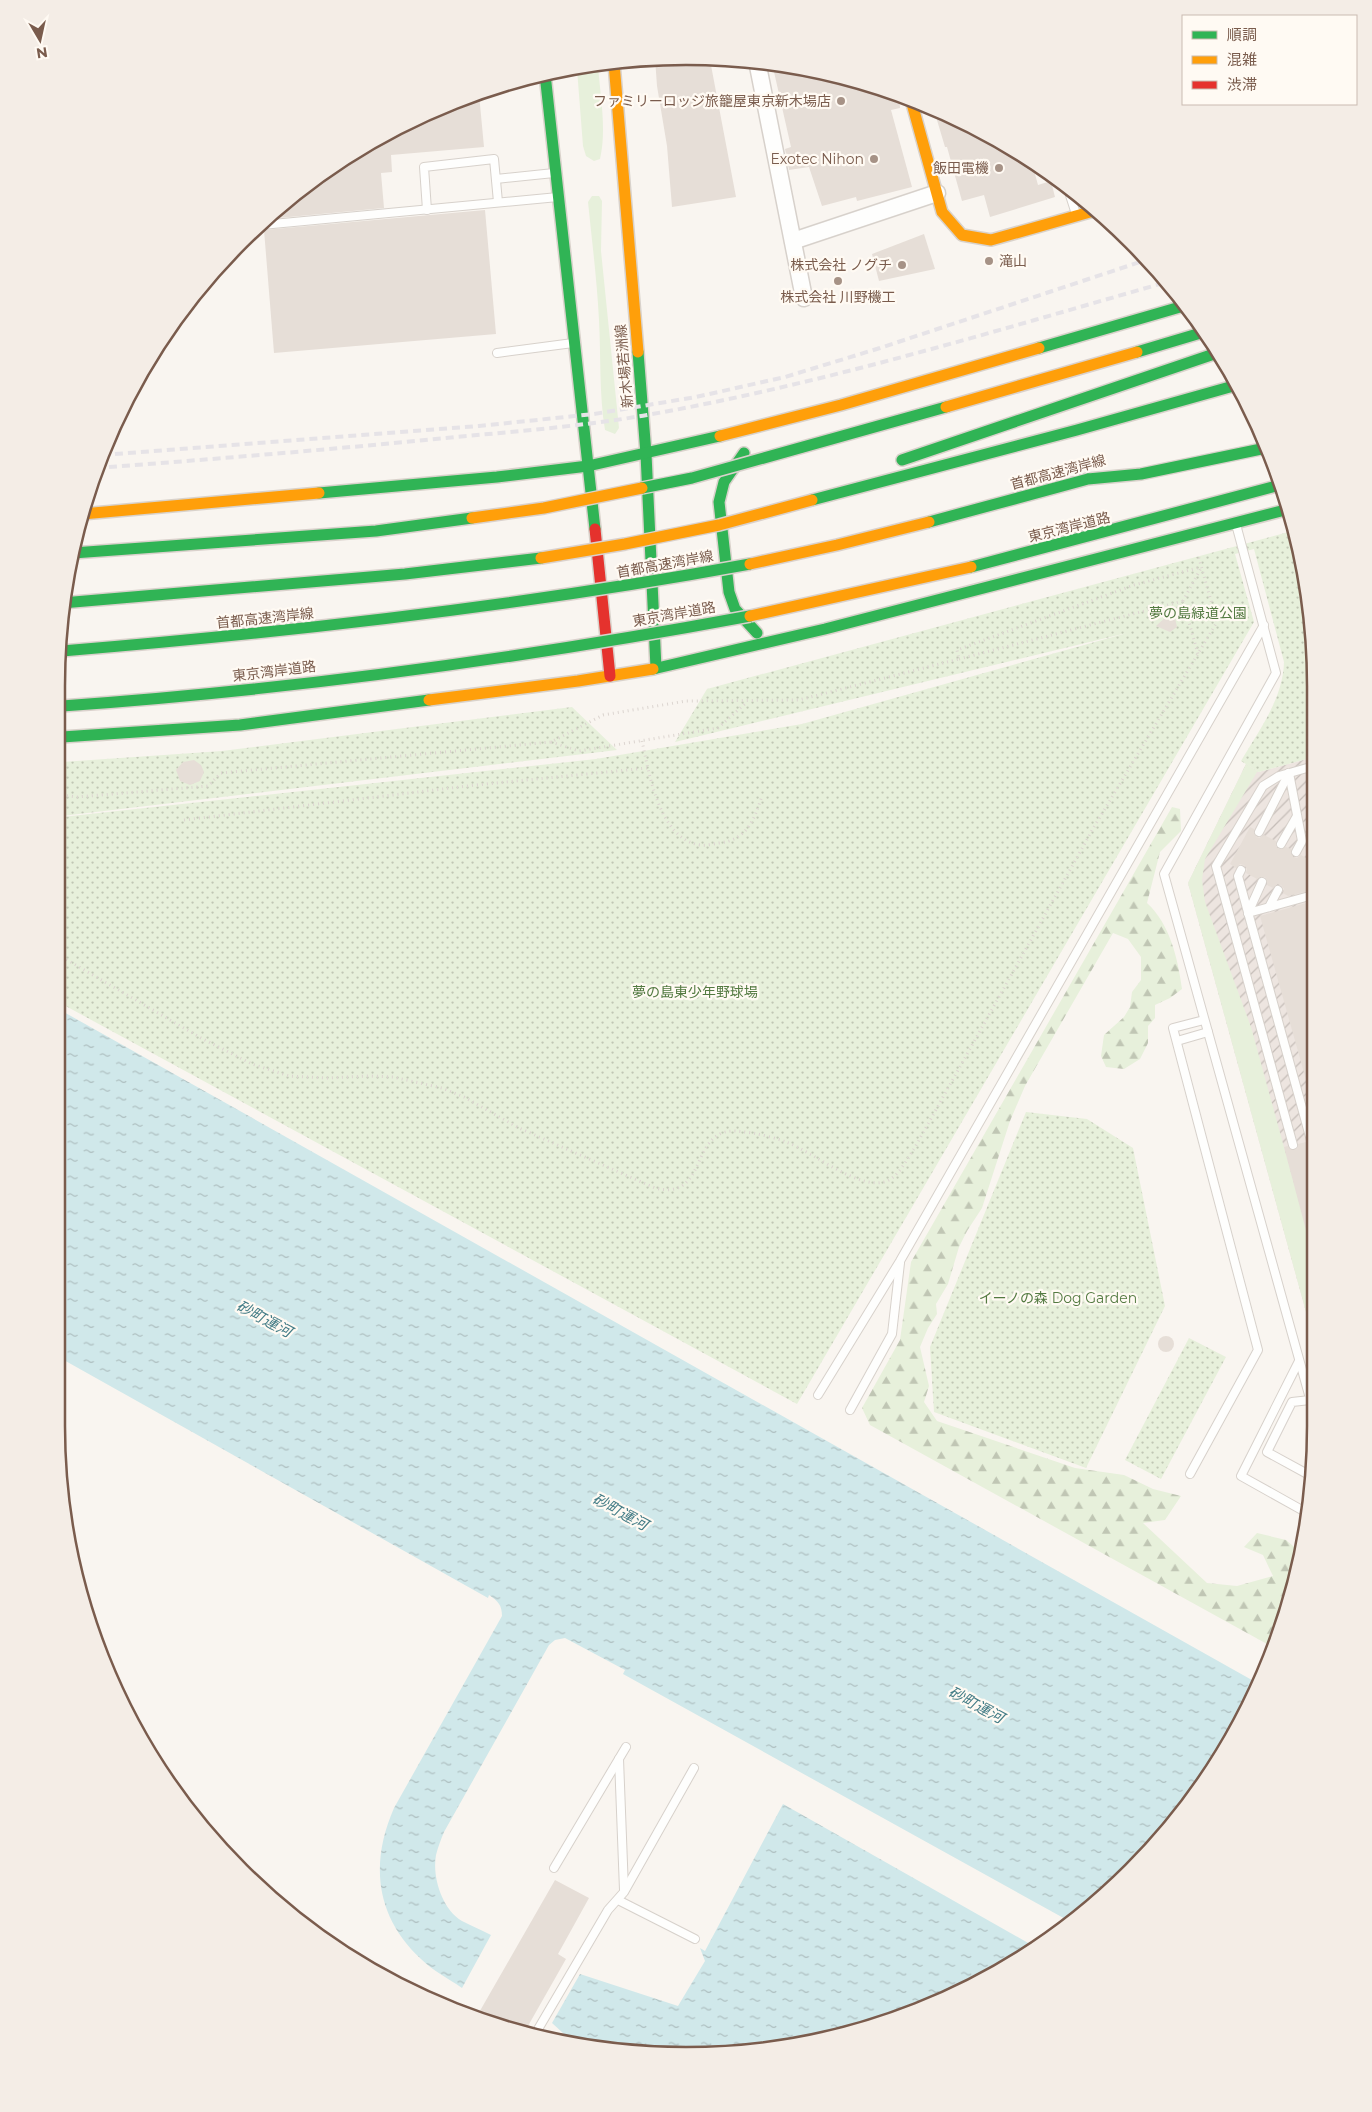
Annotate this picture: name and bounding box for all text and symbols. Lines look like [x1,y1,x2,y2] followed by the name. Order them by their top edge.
[15,15,65,65] north arrow
[1182,15,1357,105] legend
[1227,25,1257,44] text: 順調
[35,43,49,63] text: N
[1227,50,1257,69] text: 混雑
[1227,75,1257,94] text: 渋滞
[593,92,831,110] place label: ファミリーロッジ旅籠屋東京新木場店
[835,95,847,107] marker: ファミリーロッジ旅籠屋東京新木場店
[771,150,864,168] place label: Exotec Nihon
[868,153,880,165] marker: Exotec Nihon
[933,159,989,177] place label: 飯田電機
[993,162,1005,174] marker: 飯田電機
[999,252,1027,270] place label: 滝山
[983,255,995,267] marker: 滝山
[790,256,892,274] place label: 株式会社 ノグチ
[896,259,908,271] marker: 株式会社 ノグチ
[832,275,844,287] marker: 株式会社 川野機工
[780,288,896,306] place label: 株式会社 川野機工
[611,323,637,409] street label: 新木場若洲線
[1008,451,1108,493] street label: 首都高速湾岸線
[1026,508,1112,546] street label: 東京湾岸道路
[615,547,715,581] street label: 首都高速湾岸線
[631,598,717,630] street label: 東京湾岸道路
[215,604,315,632] street label: 首都高速湾岸線
[1149,604,1247,622] park label: 夢の島緑道公園
[231,657,317,685] street label: 東京湾岸道路
[632,983,758,1001] park label: 夢の島東少年野球場
[979,1289,1137,1307] park label: イーノの森 Dog Garden
[233,1296,298,1342] water label: 砂町運河
[589,1489,654,1535] water label: 砂町運河
[945,1682,1010,1728] water label: 砂町運河

